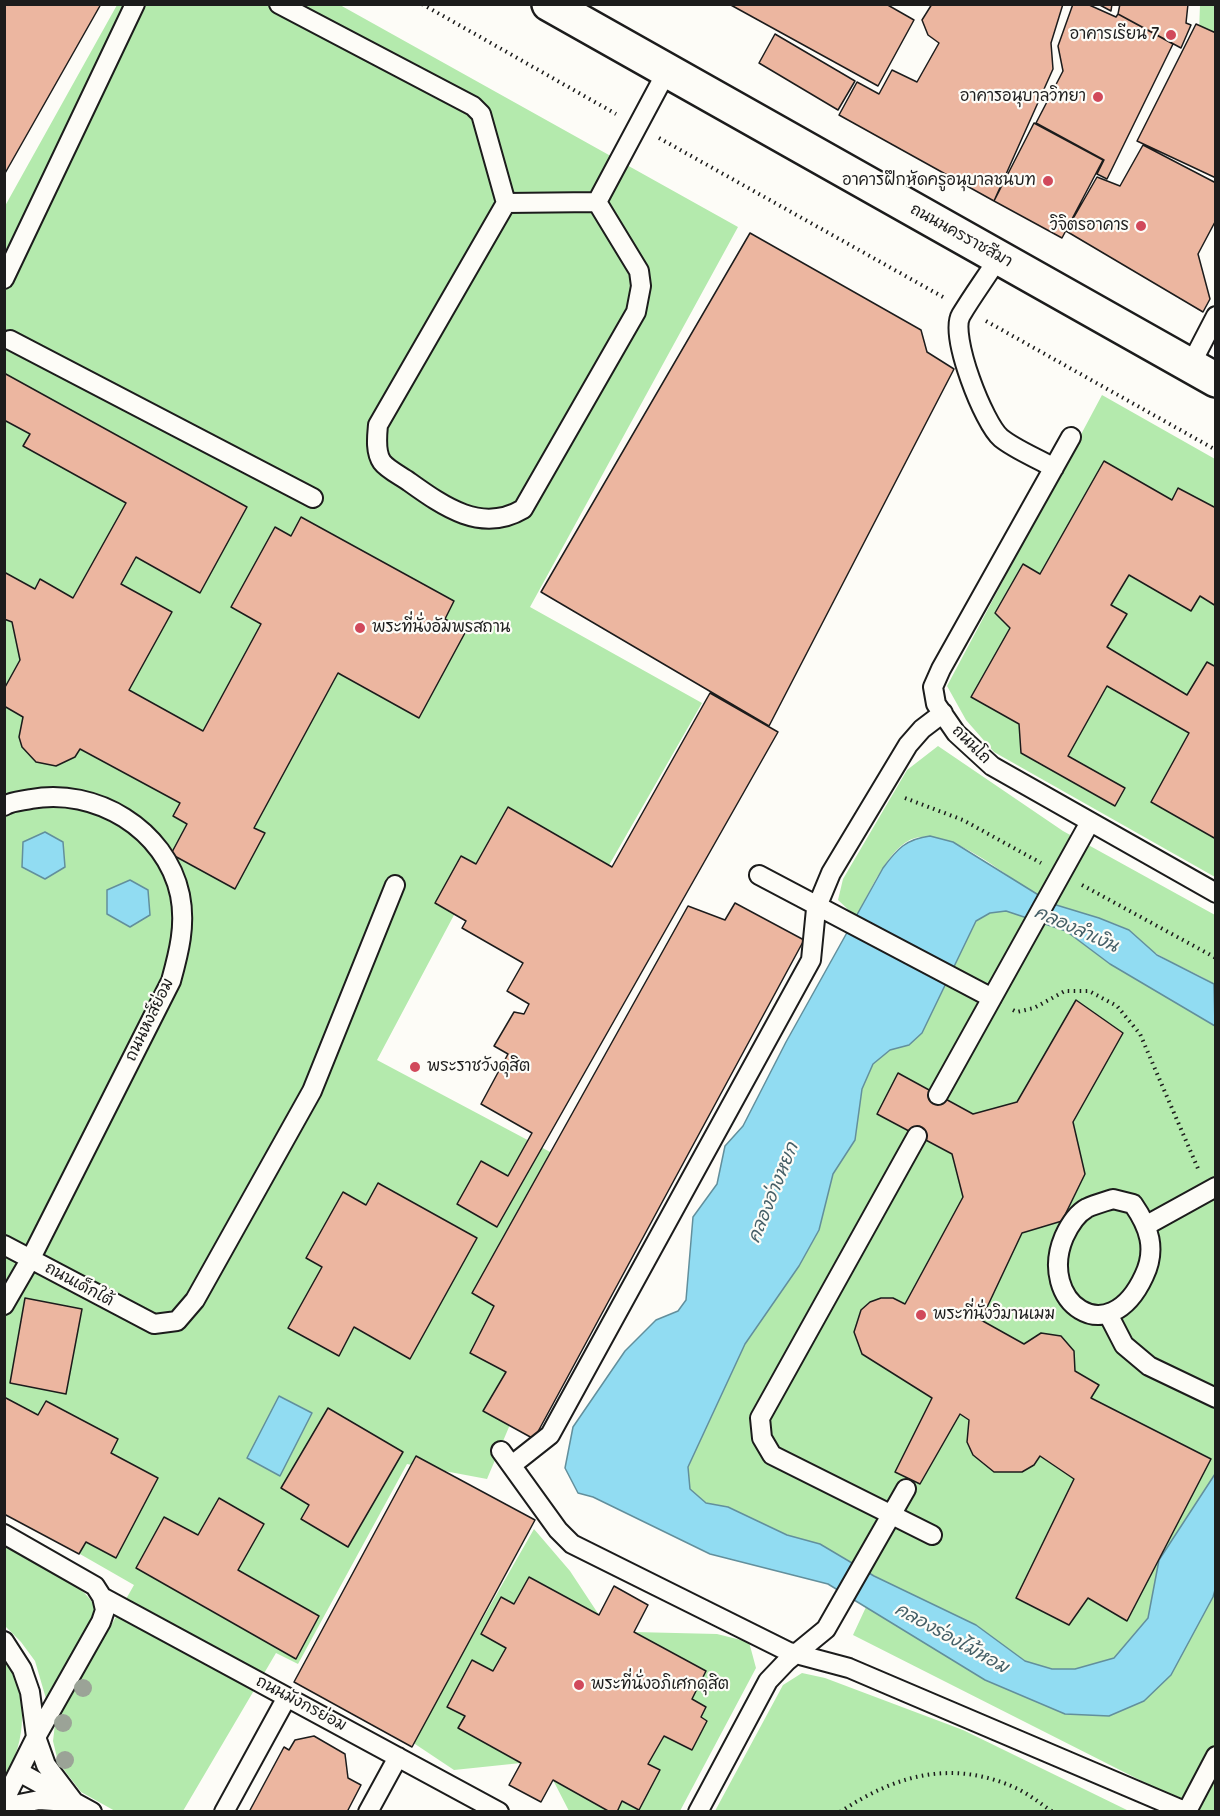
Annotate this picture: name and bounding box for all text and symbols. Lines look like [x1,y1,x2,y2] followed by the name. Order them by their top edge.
[1070,25,1159,45] place label: อาคารเรียน 7
[1164,28,1178,42] marker: อาคารเรียน 7
[960,87,1086,107] place label: อาคารอนุบาลวิทยา
[1091,90,1105,104] marker: อาคารอนุบาลวิทยา
[842,171,1036,191] place label: อาคารฝึกหัดครูอนุบาลชนบท
[1041,174,1055,188] marker: อาคารฝึกหัดครูอนุบาลชนบท
[907,200,1015,272] street label: ถนนนครราชสีมา
[1050,216,1129,236] place label: วิจิตรอาคาร
[1134,219,1148,233] marker: วิจิตรอาคาร
[372,618,511,638] place label: พระที่นั่งอัมพรสถาน
[353,621,367,635] marker: พระที่นั่งอัมพรสถาน
[948,722,994,768] street label: ถนนโถ
[1031,902,1121,958] water label: คลองลำเงิน
[122,975,178,1065] street label: ถนนหงส์ย่อม
[427,1057,530,1077] place label: พระราชวังดุสิต
[408,1060,422,1074] marker: พระราชวังดุสิต
[744,1140,804,1246] water label: คลองอ่างหยก
[41,1259,117,1311] street label: ถนนเด็กใต้
[933,1305,1055,1325] place label: พระที่นั่งวิมานเมฆ
[914,1308,928,1322] marker: พระที่นั่งวิมานเมฆ
[891,1599,1011,1679] water label: คลองร่องไม้หอม
[252,1672,350,1736] street label: ถนนมังกรย่อม
[591,1675,729,1695] place label: พระที่นั่งอภิเศกดุสิต
[572,1678,586,1692] marker: พระที่นั่งอภิเศกดุสิต

